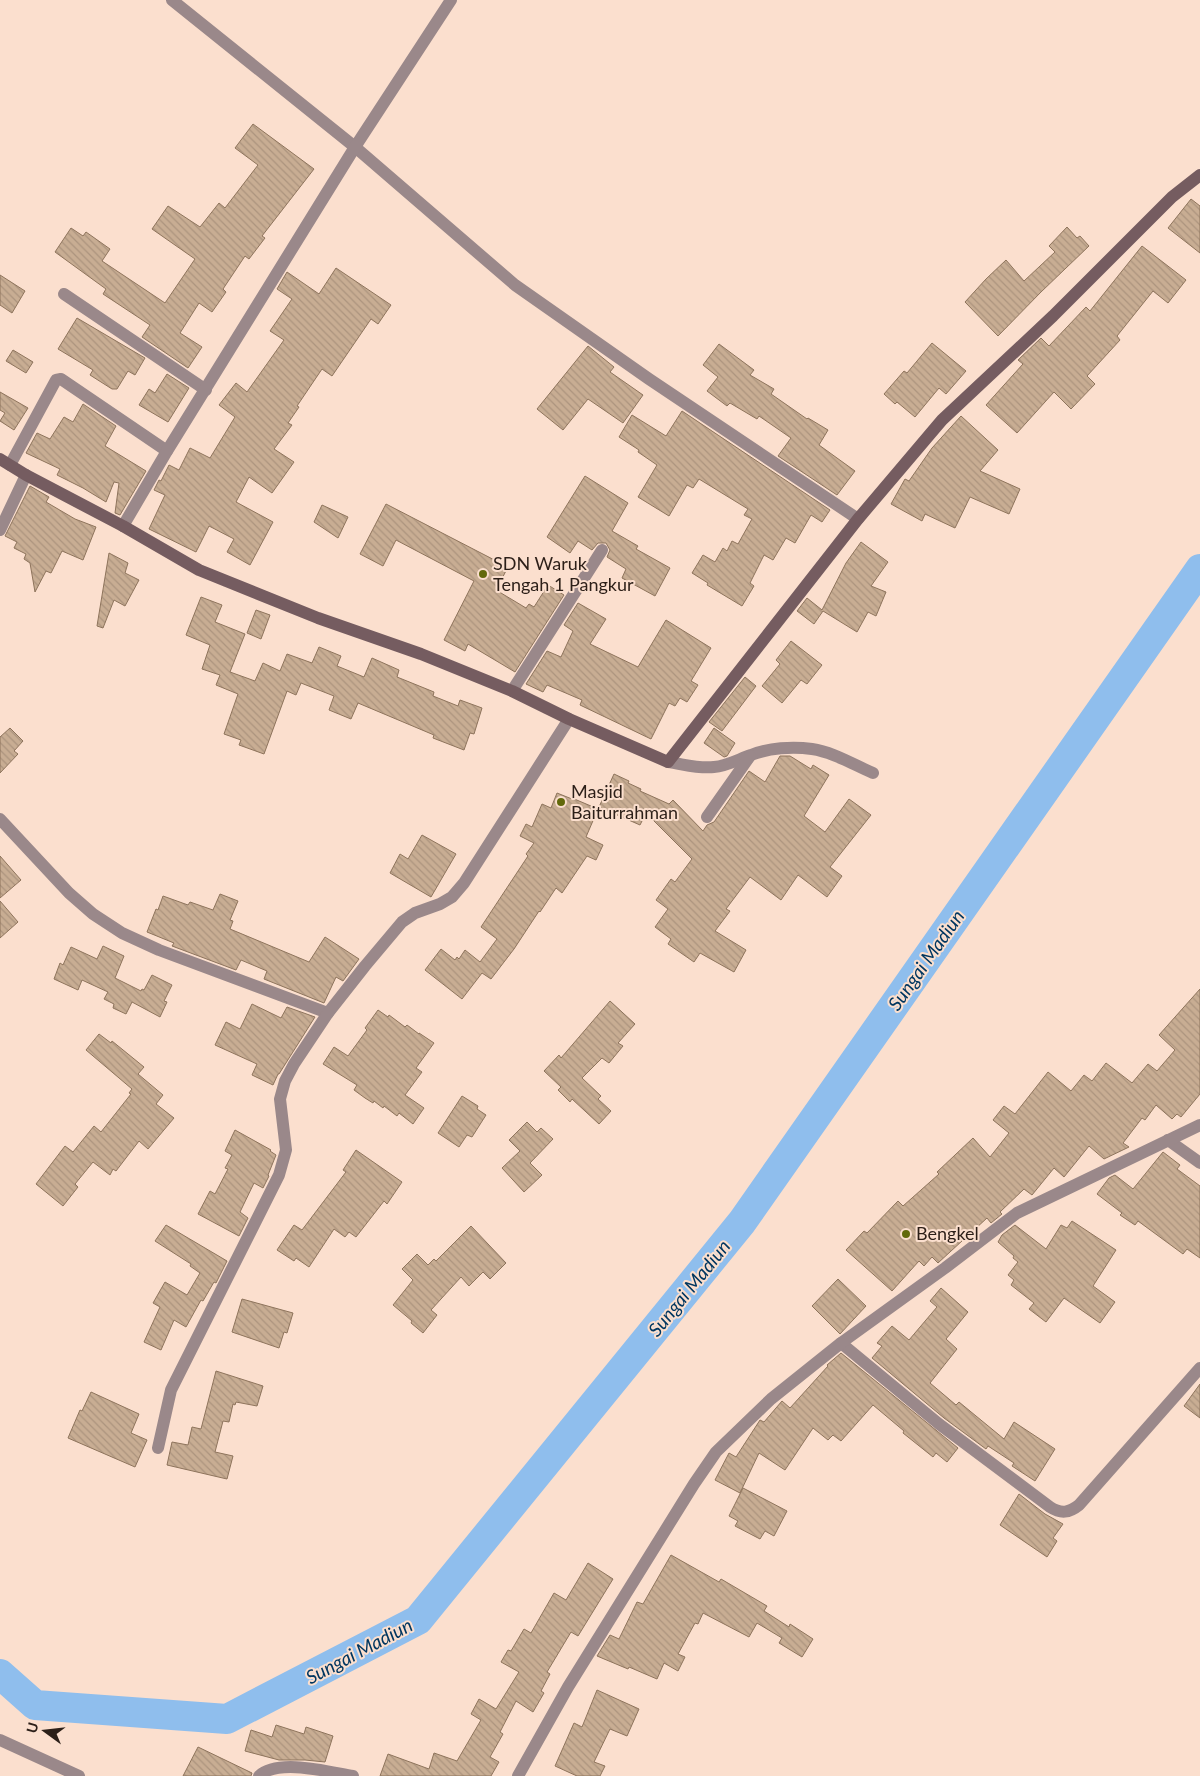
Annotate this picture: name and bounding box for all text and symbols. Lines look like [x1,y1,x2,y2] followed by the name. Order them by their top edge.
[493,552,634,595] place label: SDN Waruk Tengah 1 Pangkur
[477,568,489,580] marker: SDN Waruk Tengah 1 Pangkur
[571,780,678,823] place label: Masjid Baiturrahman
[555,796,567,808] marker: Masjid Baiturrahman
[883,905,969,1014] water label: Sungai Madiun
[916,1222,979,1244] place label: Bengkel
[900,1228,912,1240] marker: Bengkel
[643,1235,734,1341] water label: Sungai Madiun
[302,1613,416,1688] water label: Sungai Madiun
[20,1706,70,1756] north arrow
[22,1720,42,1735] text: U

